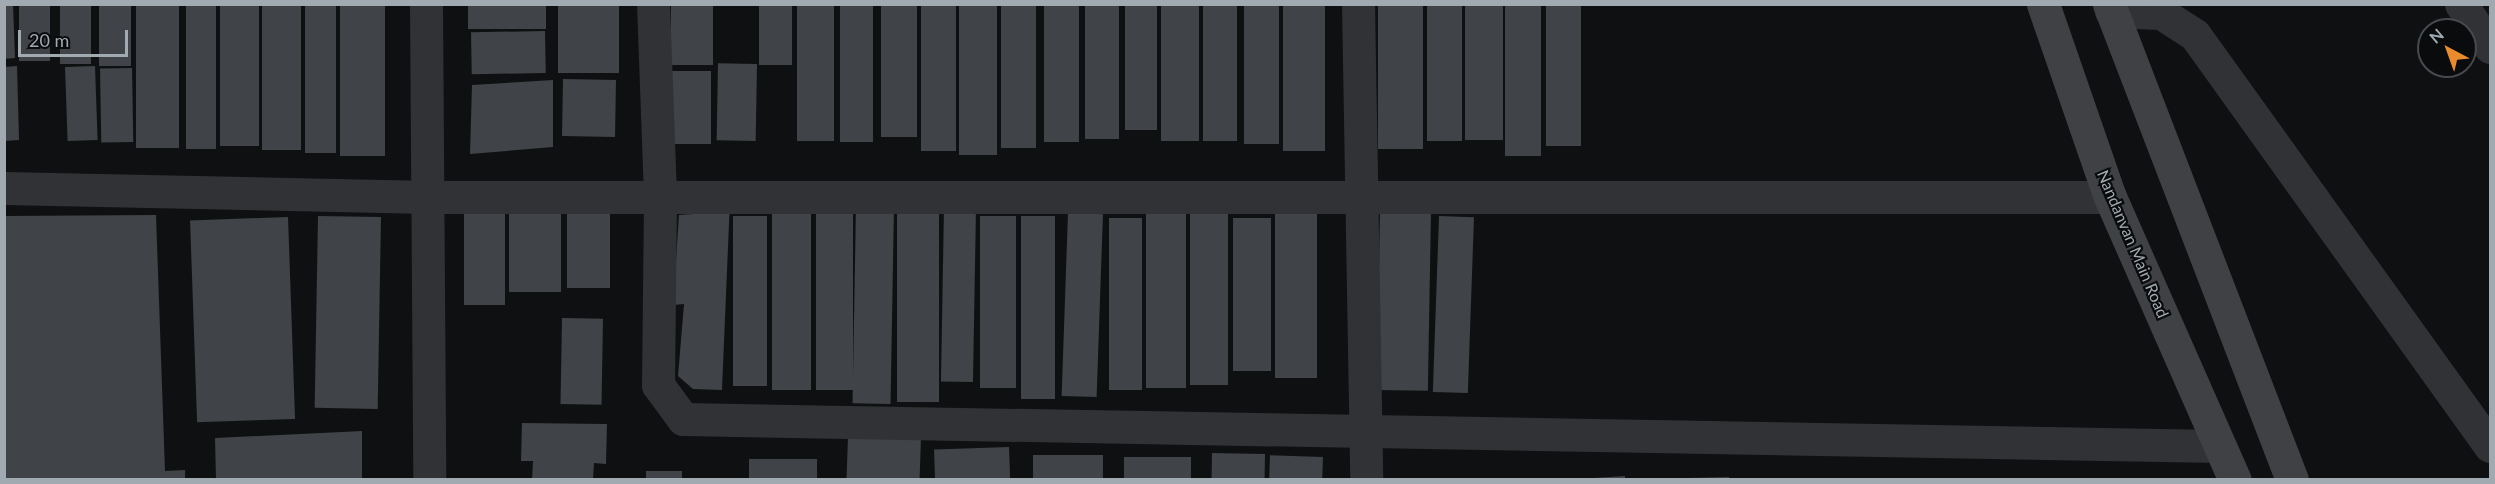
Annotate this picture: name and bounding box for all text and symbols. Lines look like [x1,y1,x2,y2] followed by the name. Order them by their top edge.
[21,18,130,56] scale bar
[2417,18,2477,78] north arrow
[2425,24,2447,47] text: N
[29,29,69,51] text: 20 m
[2093,167,2173,321] street label: Nandanvan Main Road

